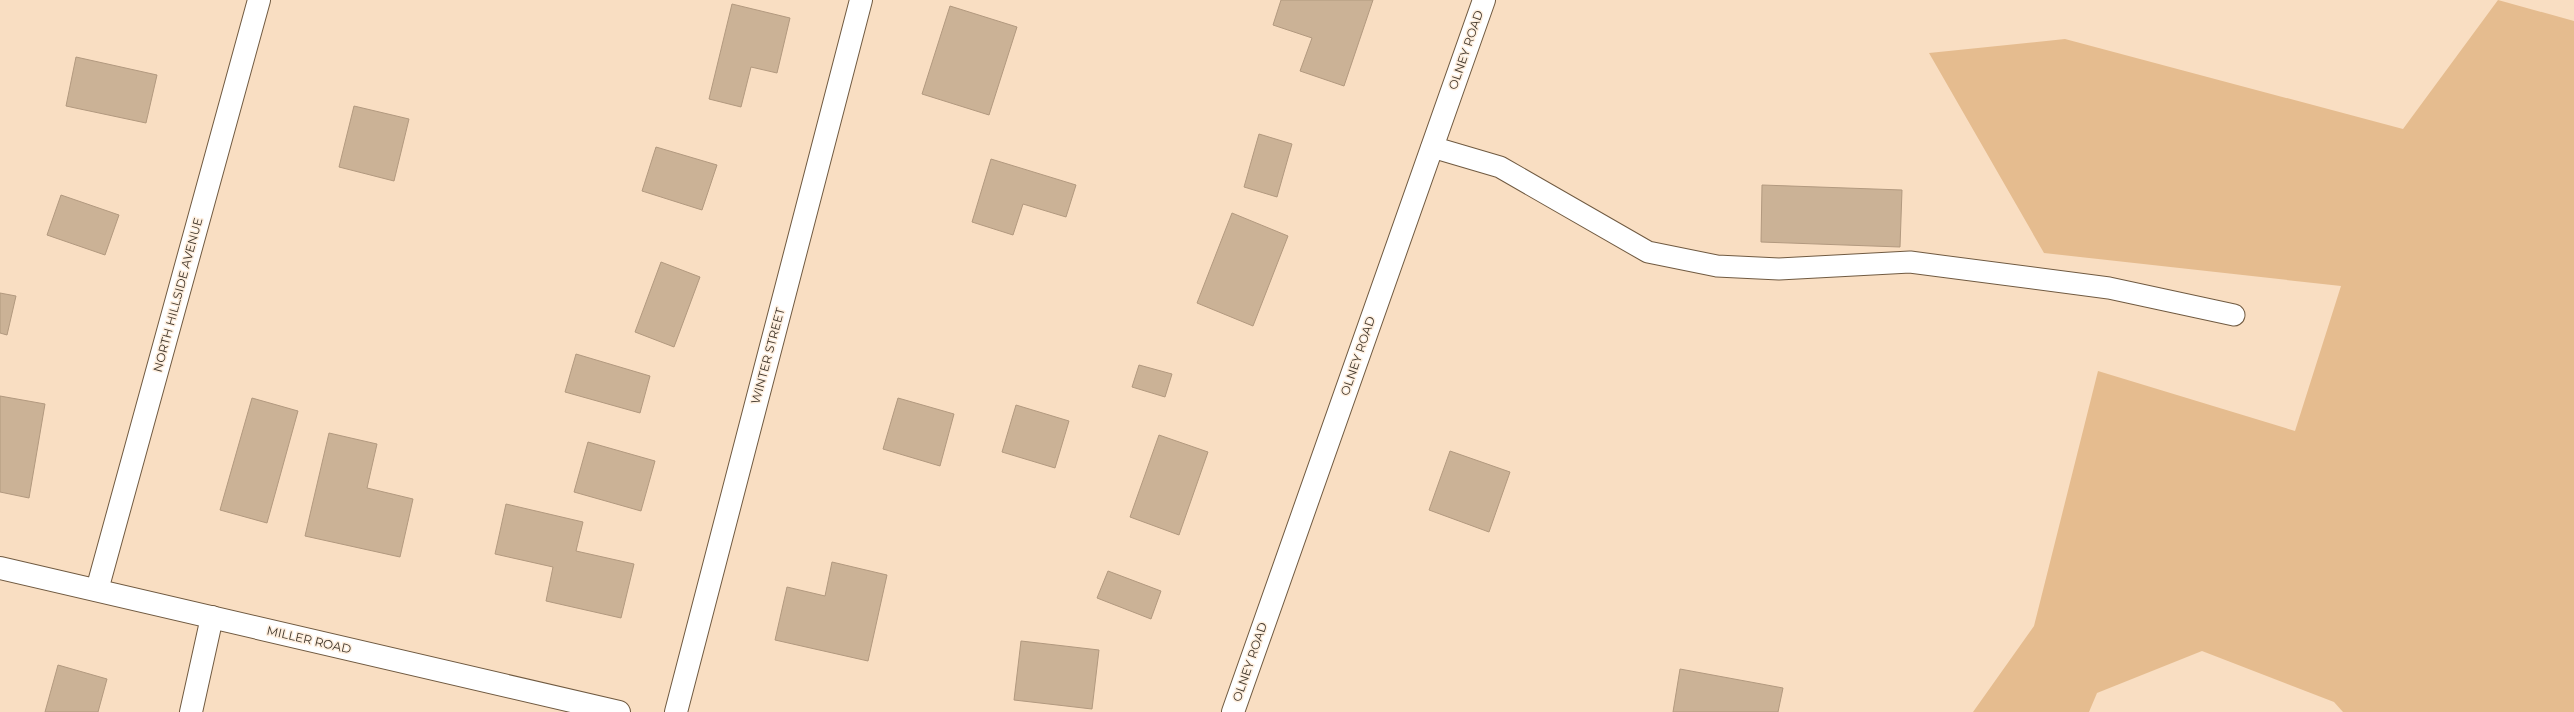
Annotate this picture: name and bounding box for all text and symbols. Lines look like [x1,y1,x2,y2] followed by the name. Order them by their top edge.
[1445,8,1486,91] street label: OLNEY ROAD
[150,216,205,374] street label: NORTH HILLSIDE AVENUE
[747,306,788,406] street label: WINTER STREET
[1337,314,1378,397] street label: OLNEY ROAD
[1229,620,1270,703] street label: OLNEY ROAD
[265,623,353,657] street label: MILLER ROAD

